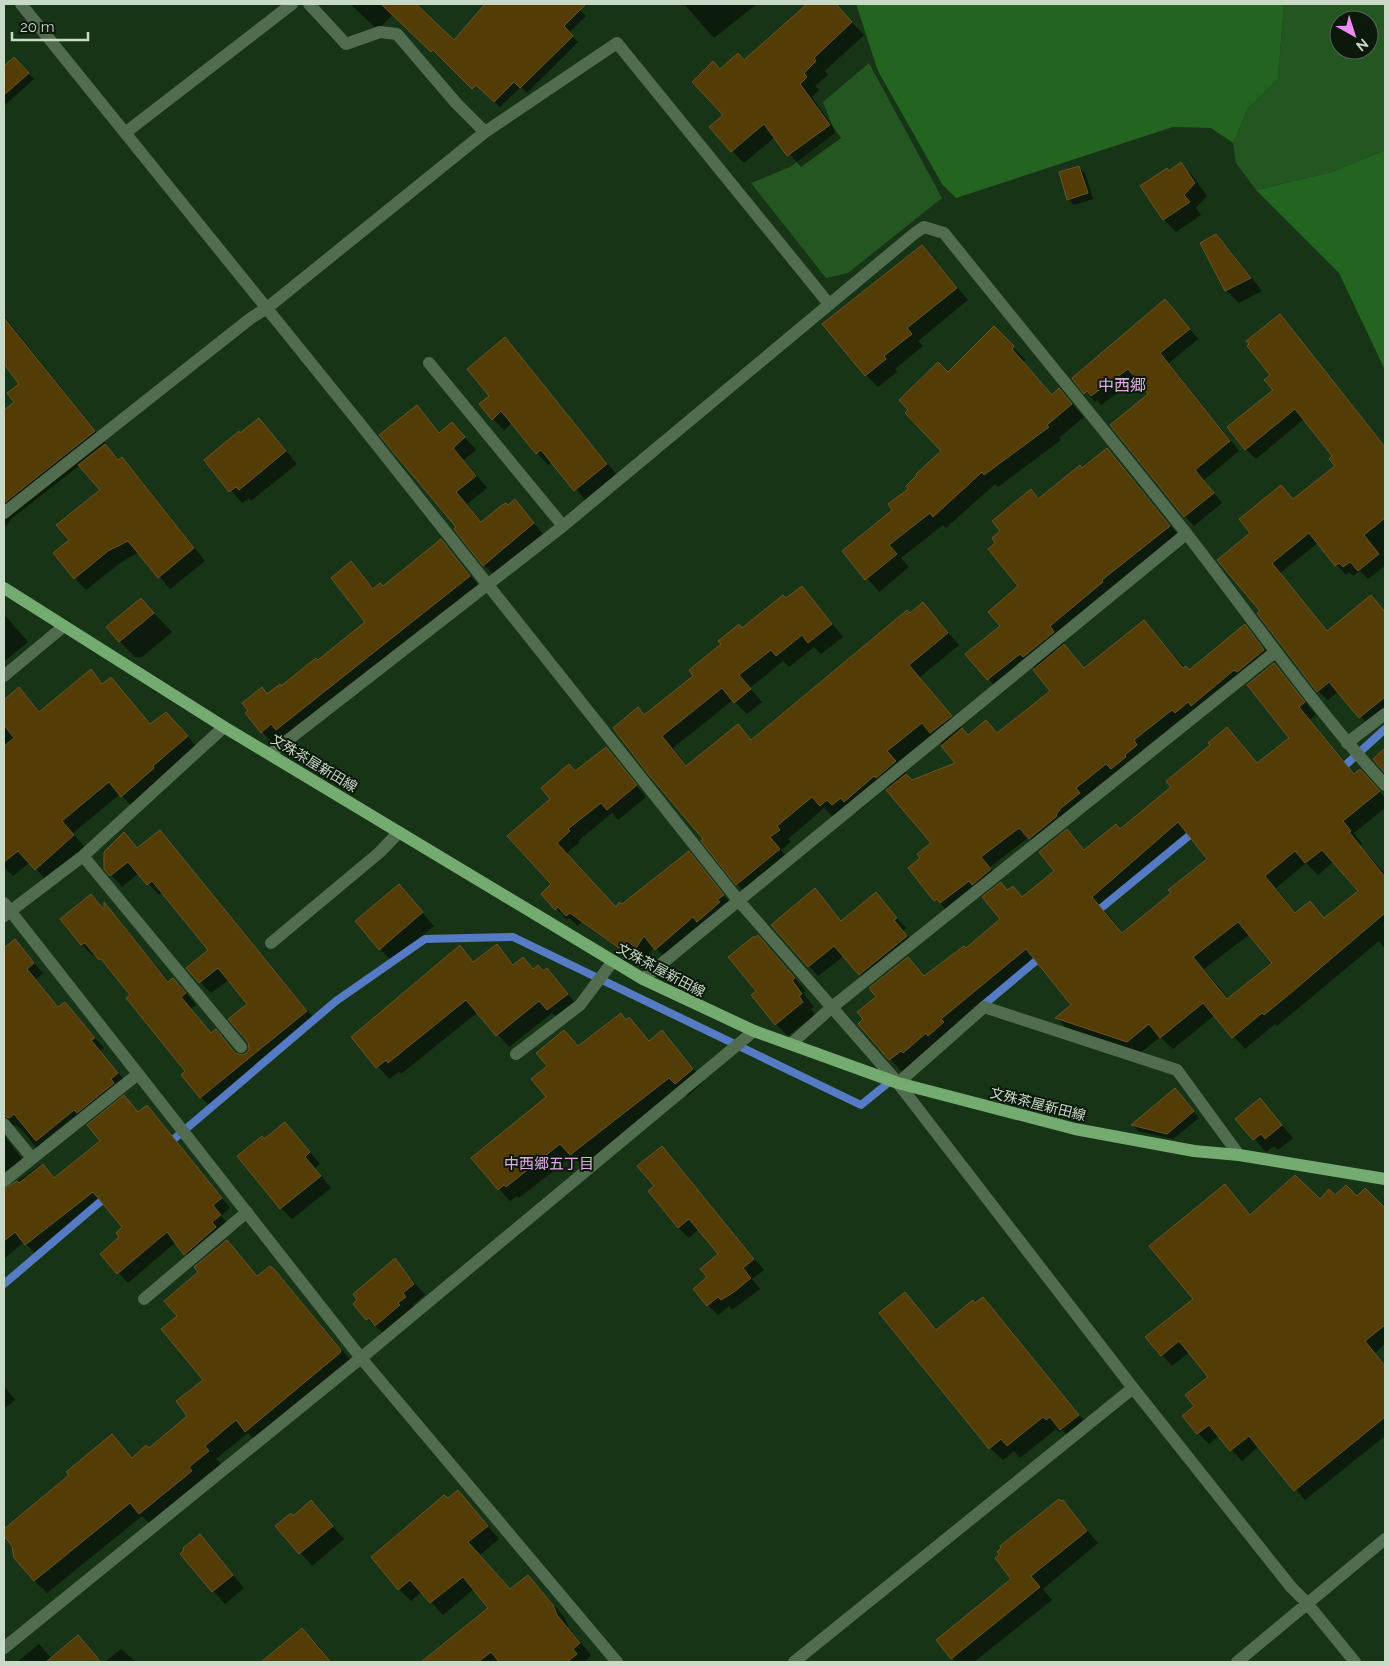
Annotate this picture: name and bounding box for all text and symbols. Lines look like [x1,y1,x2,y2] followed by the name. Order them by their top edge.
[12,10,89,42] scale bar
[1329,10,1379,60] north arrow
[20,18,55,36] text: 20 m
[1353,36,1371,55] text: N
[1098,376,1146,395] district label: 中西郷
[268,731,360,795] street label: 文殊茶屋新田線
[614,940,708,1000] street label: 文殊茶屋新田線
[989,1084,1087,1124] street label: 文殊茶屋新田線
[504,1155,594,1173] district label: 中西郷五丁目

